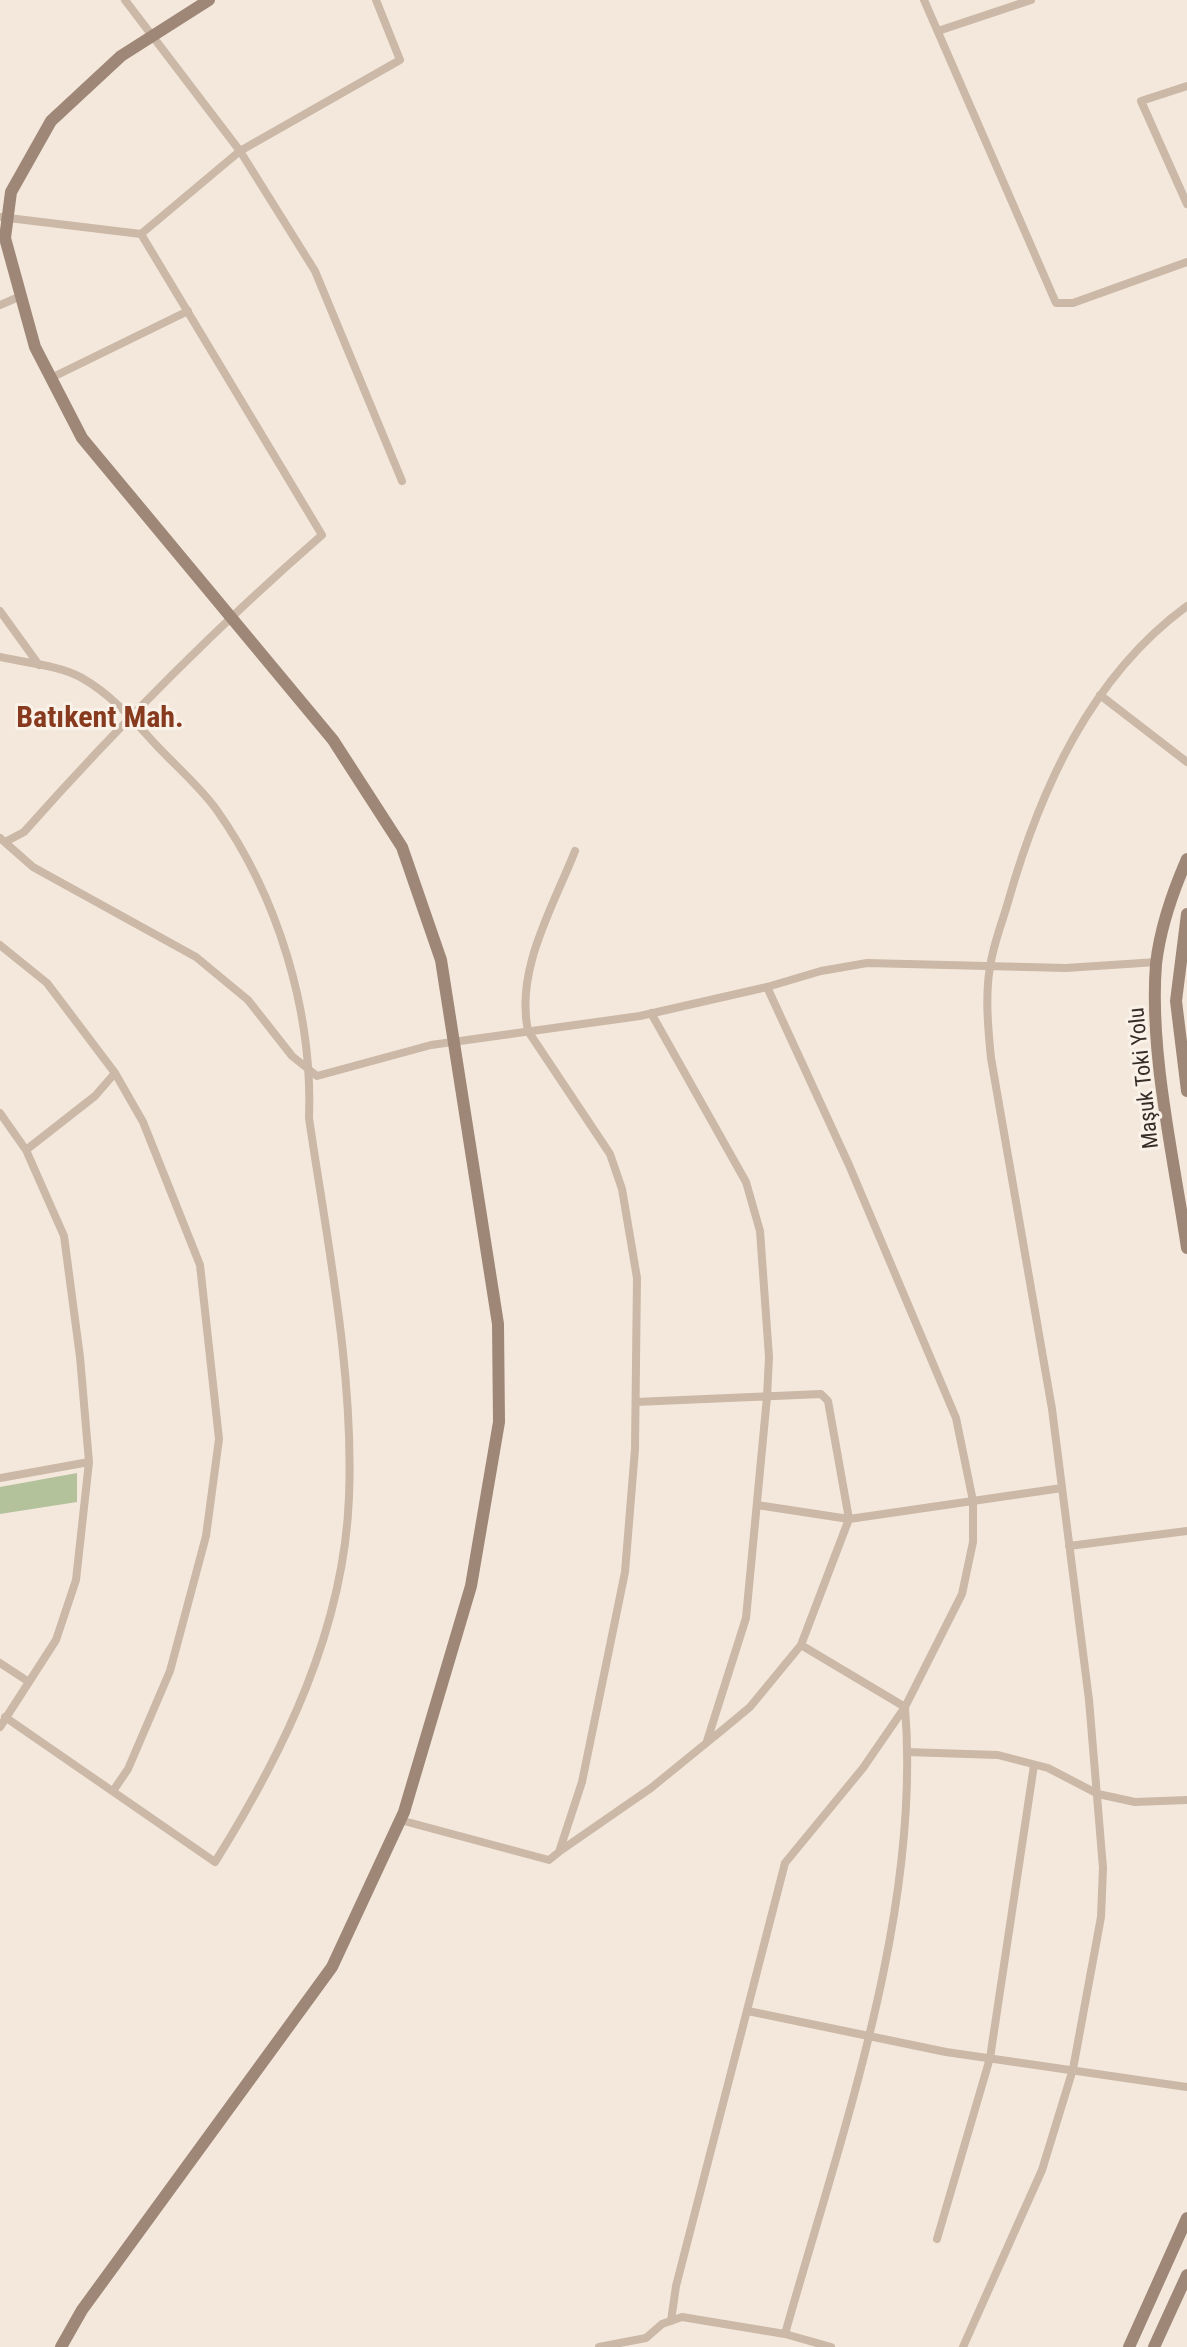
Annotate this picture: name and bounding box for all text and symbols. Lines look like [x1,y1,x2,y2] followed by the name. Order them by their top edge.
[16,701,184,737] district label: Batıkent Mah.
[1124,1006,1166,1150] street label: Maşuk Toki Yolu

